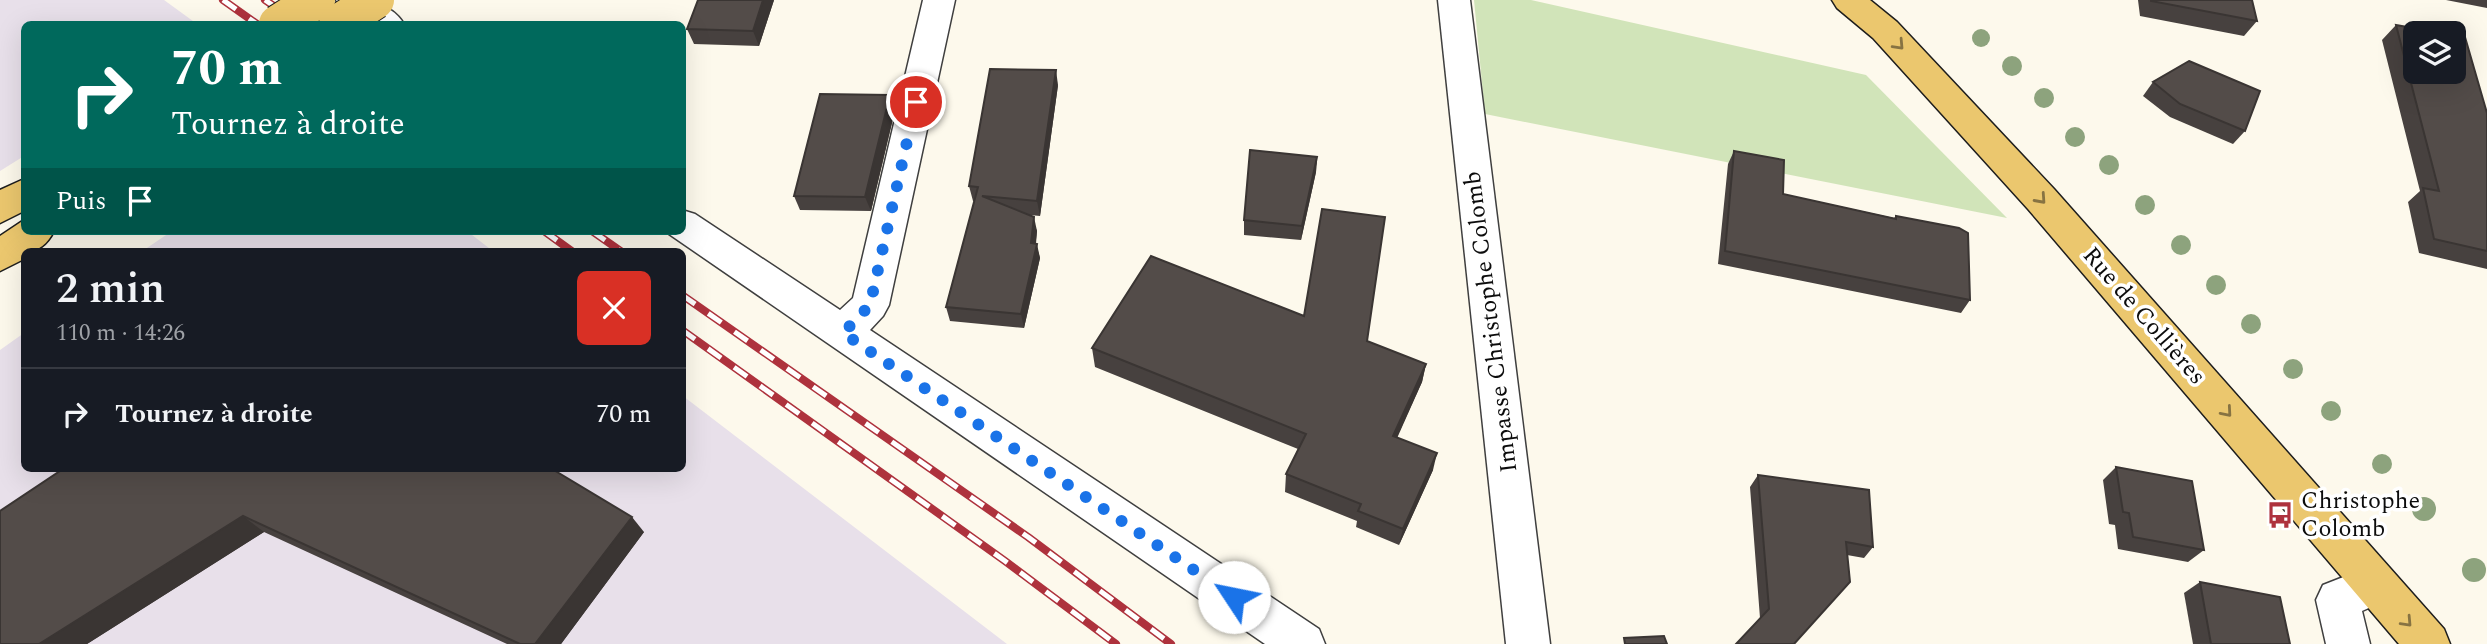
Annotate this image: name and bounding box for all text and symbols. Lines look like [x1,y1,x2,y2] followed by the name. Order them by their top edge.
[2403,21,2466,84] map controls
[2403,21,2466,84] button: layers
[171,32,282,107] text: 70 m
[1891,37,1903,50] one-way arrow
[56,49,147,140] icon: right
[886,72,946,132] pin
[897,83,935,121] icon: arrive
[171,100,405,149] text: Tournez à droite
[1455,169,1527,475] street label: Impasse Christophe Colomb
[56,181,107,221] text: Puis
[121,182,159,220] icon: arrive
[2033,191,2045,204] one-way arrow
[2074,239,2214,393] street label: Rue de Collières
[56,258,165,321] text: 2 min
[577,271,651,345] button: close
[56,316,185,351] text: 110 m · 14:26
[115,394,313,434] text: Tournez à droite
[596,394,651,434] text: 70 m
[56,395,94,433] icon: right
[2219,404,2231,417] one-way arrow
[2301,483,2420,547] place label: Christophe Colomb
[2265,500,2295,530] bus stop icon: Christophe Colomb
[1197,560,1271,634] position arrow
[2399,614,2412,627] one-way arrow

